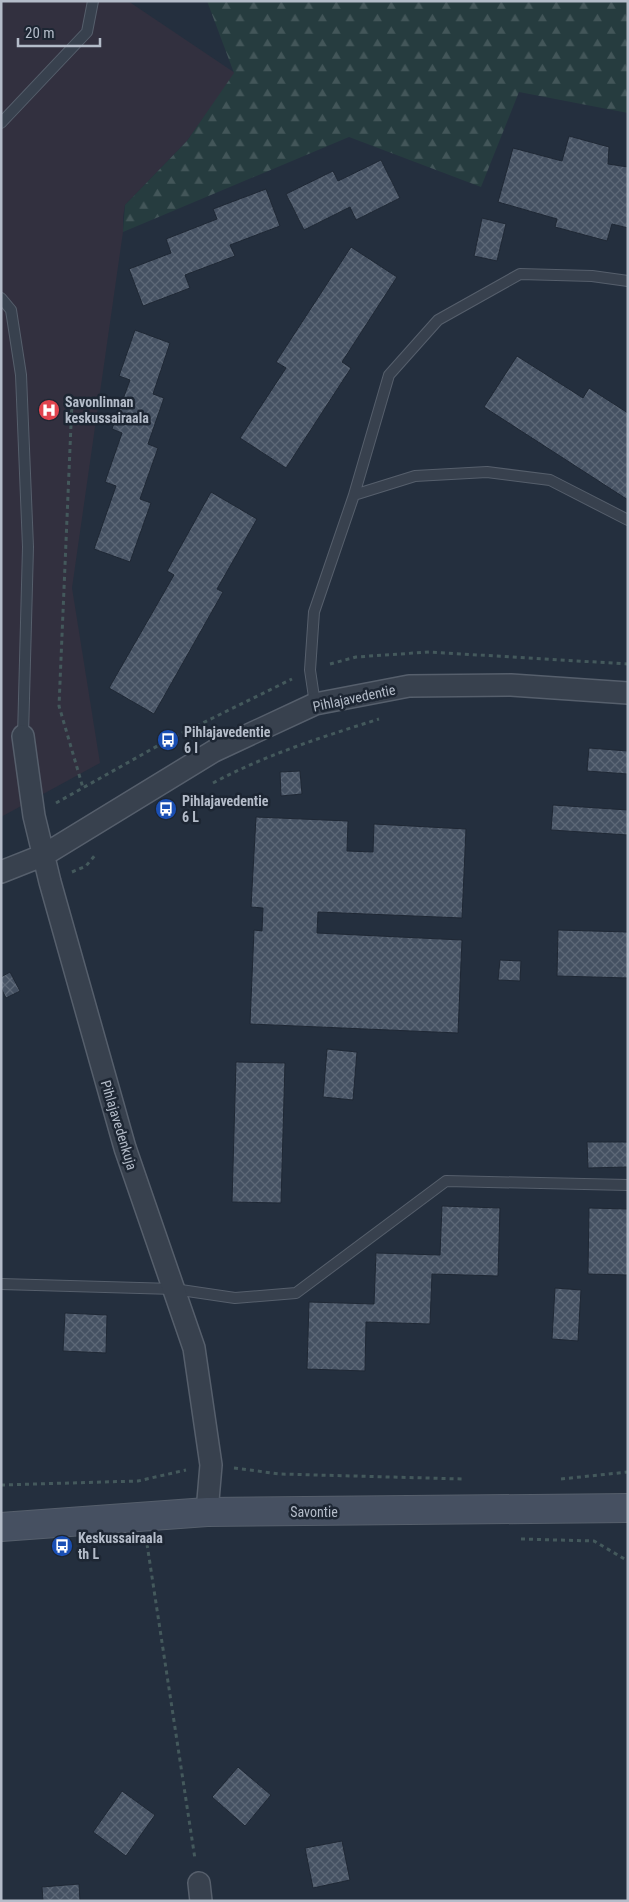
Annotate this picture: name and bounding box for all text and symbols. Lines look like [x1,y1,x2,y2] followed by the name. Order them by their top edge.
[18,15,100,47] scale bar
[25,24,55,42] text: 20 m
[65,394,149,426] place label: Savonlinnan keskussairaala
[37,398,61,422] hospital icon: Savonlinnan keskussairaala
[311,681,397,715] street label: Pihlajavedentie
[184,724,271,756] place label: Pihlajavedentie 6 I
[156,728,180,752] bus stop icon: Pihlajavedentie 6 I
[182,793,269,825] place label: Pihlajavedentie 6 L
[154,797,178,821] bus stop icon: Pihlajavedentie 6 L
[98,1078,140,1172] street label: Pihlajavedenkuja
[290,1504,338,1520] street label: Savontie
[78,1530,163,1562] place label: Keskussairaala th L
[50,1534,74,1558] bus stop icon: Keskussairaala th L

